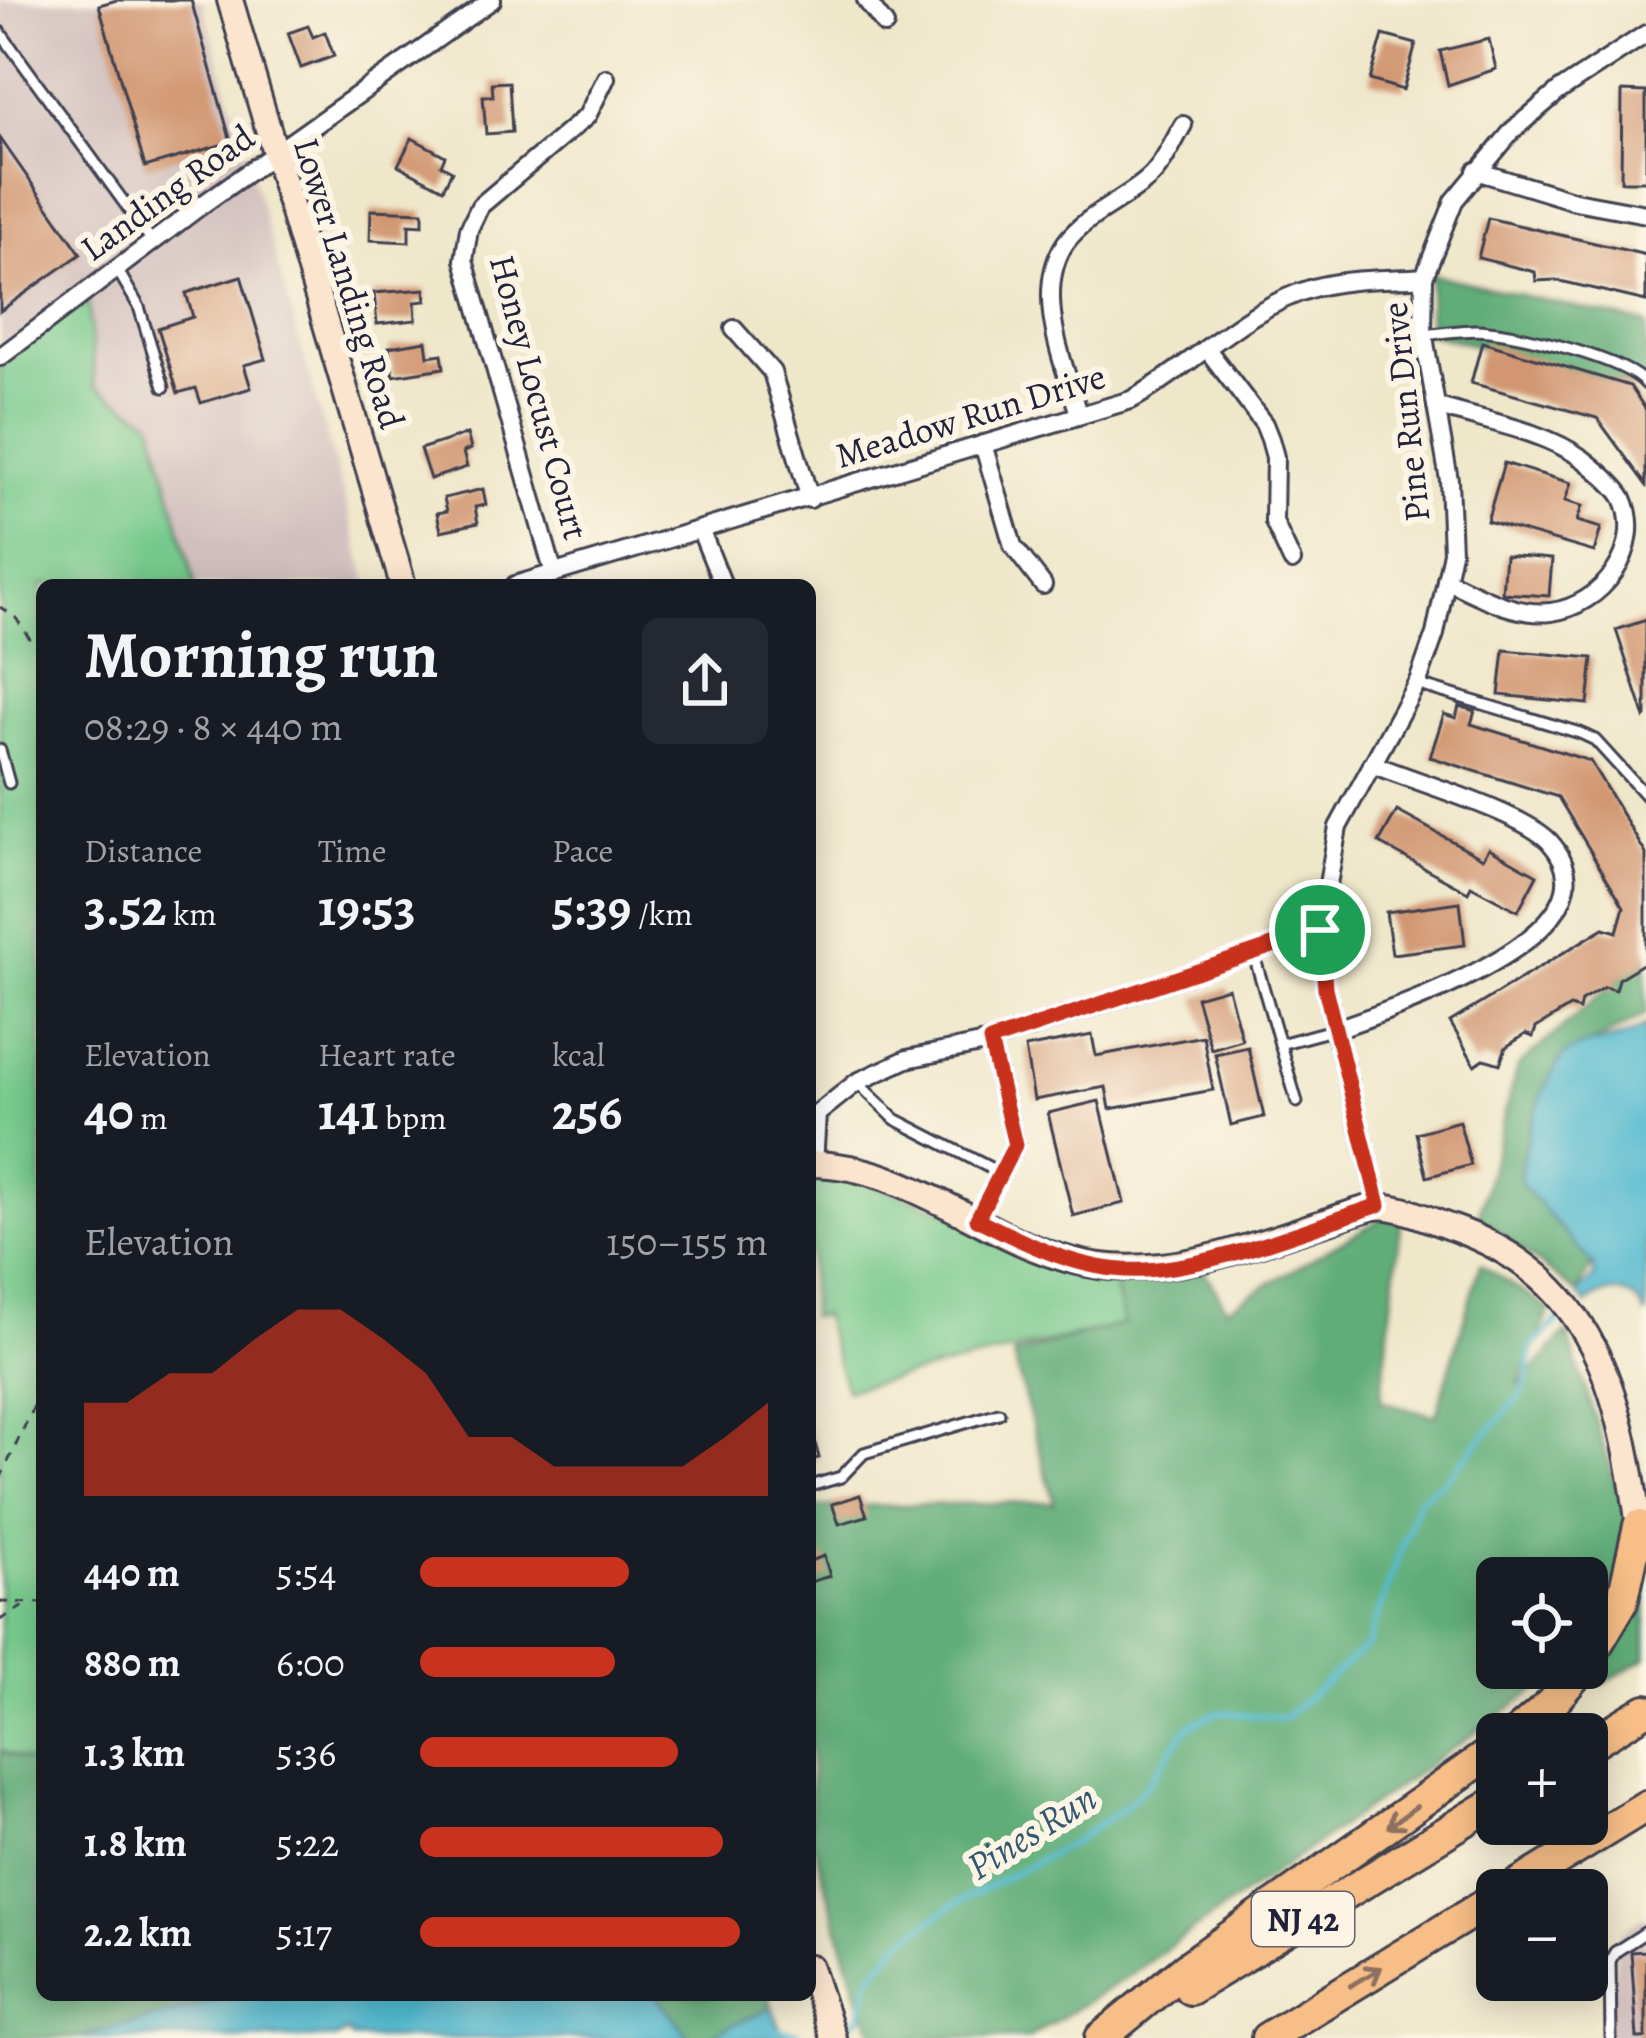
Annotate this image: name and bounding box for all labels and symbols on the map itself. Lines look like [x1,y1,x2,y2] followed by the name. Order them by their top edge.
[70,112,265,272] street label: Landing Road
[282,132,417,435] street label: Lower Landing Road
[478,249,601,545] street label: Honey Locust Court
[1370,300,1441,524] street label: Pine Run Drive
[829,351,1111,480] street label: Meadow Run Drive
[1269,879,1371,981] pin
[956,1771,1106,1892] water label: Pines Run
[1386,1804,1419,1830] one-way arrow
[1252,1892,1354,1946] road number: NJ 42
[1349,1965,1383,1989] one-way arrow

